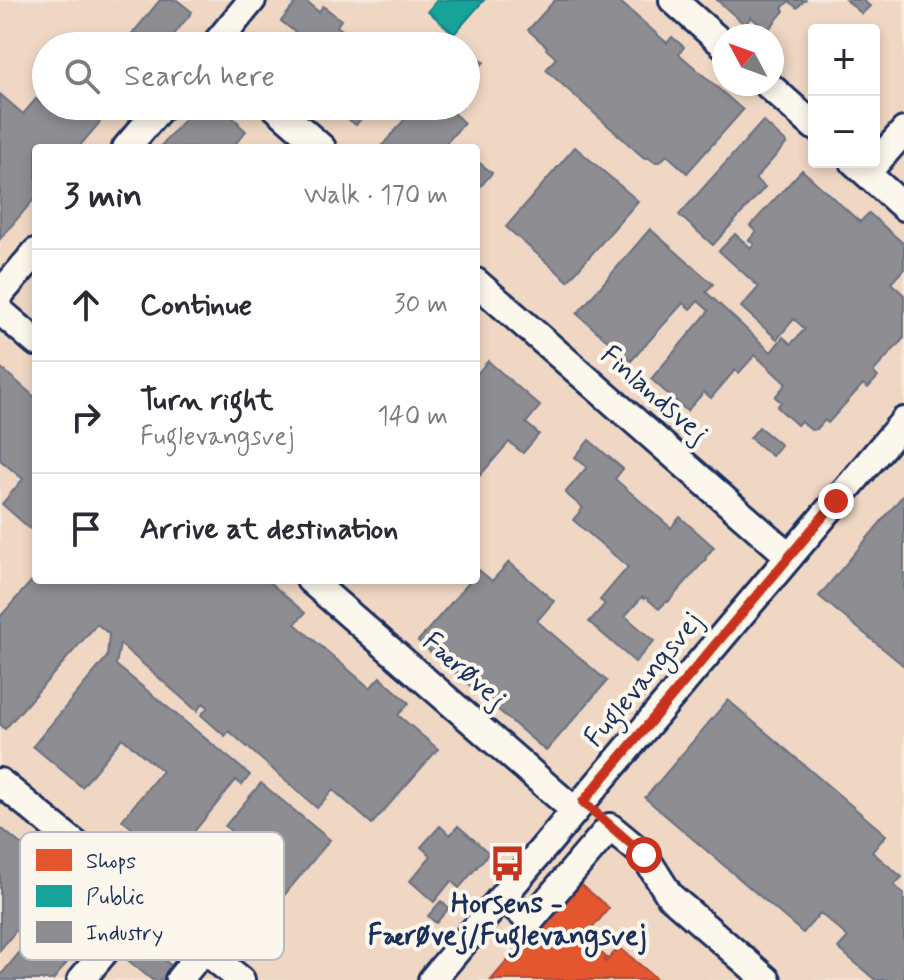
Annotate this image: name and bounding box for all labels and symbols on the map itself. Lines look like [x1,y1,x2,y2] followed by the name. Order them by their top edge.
[712,24,784,96] north arrow
[592,338,716,452] street label: Finlandsvej
[818,483,854,519] route end
[576,604,714,757] street label: Fuglevangsvej
[414,624,514,718] street label: Færøvej
[20,832,284,960] legend
[626,837,662,873] route start
[488,845,526,883] bus stop icon: Horsens - Færøvej/Fuglevangsvej
[86,848,136,876] text: Shops
[86,884,144,912] text: Public
[368,886,646,958] place label: Horsens - Færøvej/Fuglevangsvej
[86,920,163,948] text: Industry

